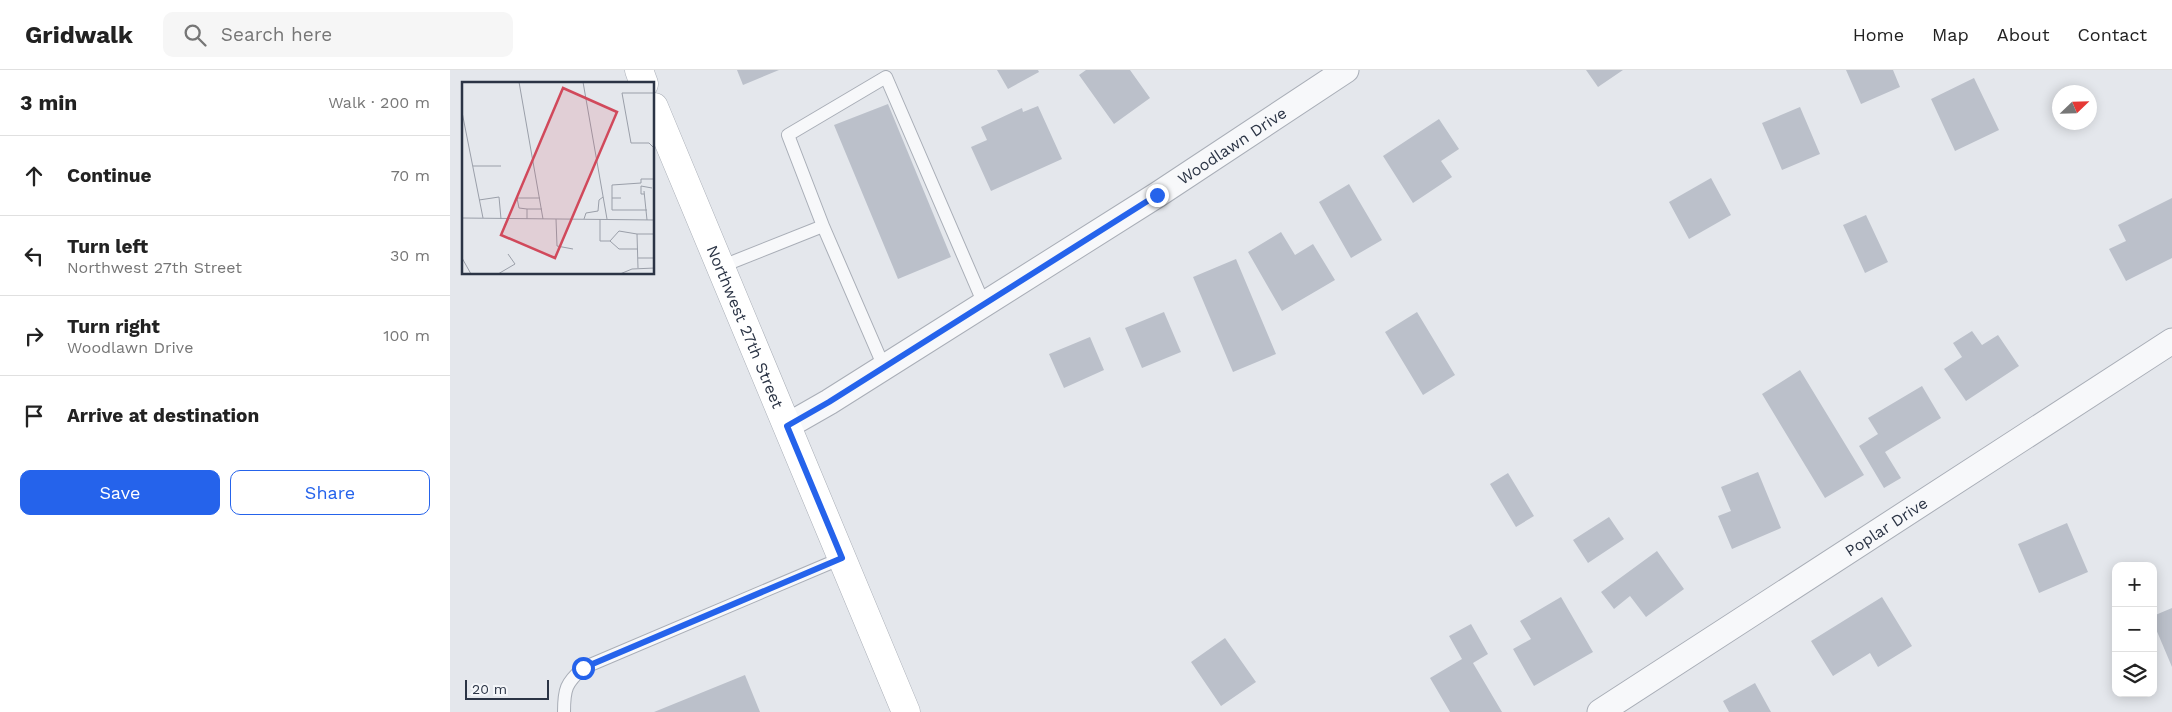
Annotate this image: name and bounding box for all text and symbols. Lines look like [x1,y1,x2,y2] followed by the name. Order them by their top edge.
[163,12,513,57] search box
[25,21,133,49] text: Gridwalk
[181,21,209,49] icon: search
[221,23,332,46] text: Search here
[1853,24,1904,45] text: Home
[1932,24,1969,45] text: Map
[1997,24,2049,45] text: About
[2077,24,2147,45] text: Contact
[462,82,655,275] inset map
[2052,85,2097,130] north arrow
[20,90,77,115] text: 3 min
[328,93,430,112] text: Walk · 200 m
[1174,103,1290,189] street label: Woodlawn Drive
[20,162,48,190] icon: ahead
[67,164,151,187] text: Continue
[391,166,430,185] text: 70 m
[1146,184,1169,207] route end
[67,235,148,258] text: Turn left
[20,242,48,270] icon: left
[703,242,788,412] street label: Northwest 27th Street
[390,246,430,265] text: 30 m
[67,258,242,277] text: Northwest 27th Street
[67,315,160,338] text: Turn right
[20,322,48,350] icon: right
[383,326,430,345] text: 100 m
[67,338,193,357] text: Woodlawn Drive
[20,402,48,430] icon: arrive
[67,404,259,427] text: Arrive at destination
[20,470,220,515] button: Save
[230,470,430,515] button: Share
[1841,493,1931,561] street label: Poplar Drive
[2112,562,2157,697] map controls
[2112,562,2157,607] button: +
[2112,607,2157,652] button: −
[2112,652,2157,697] button: layers
[572,657,595,680] route start
[465,677,549,700] scale bar
[472,681,507,697] text: 20 m

